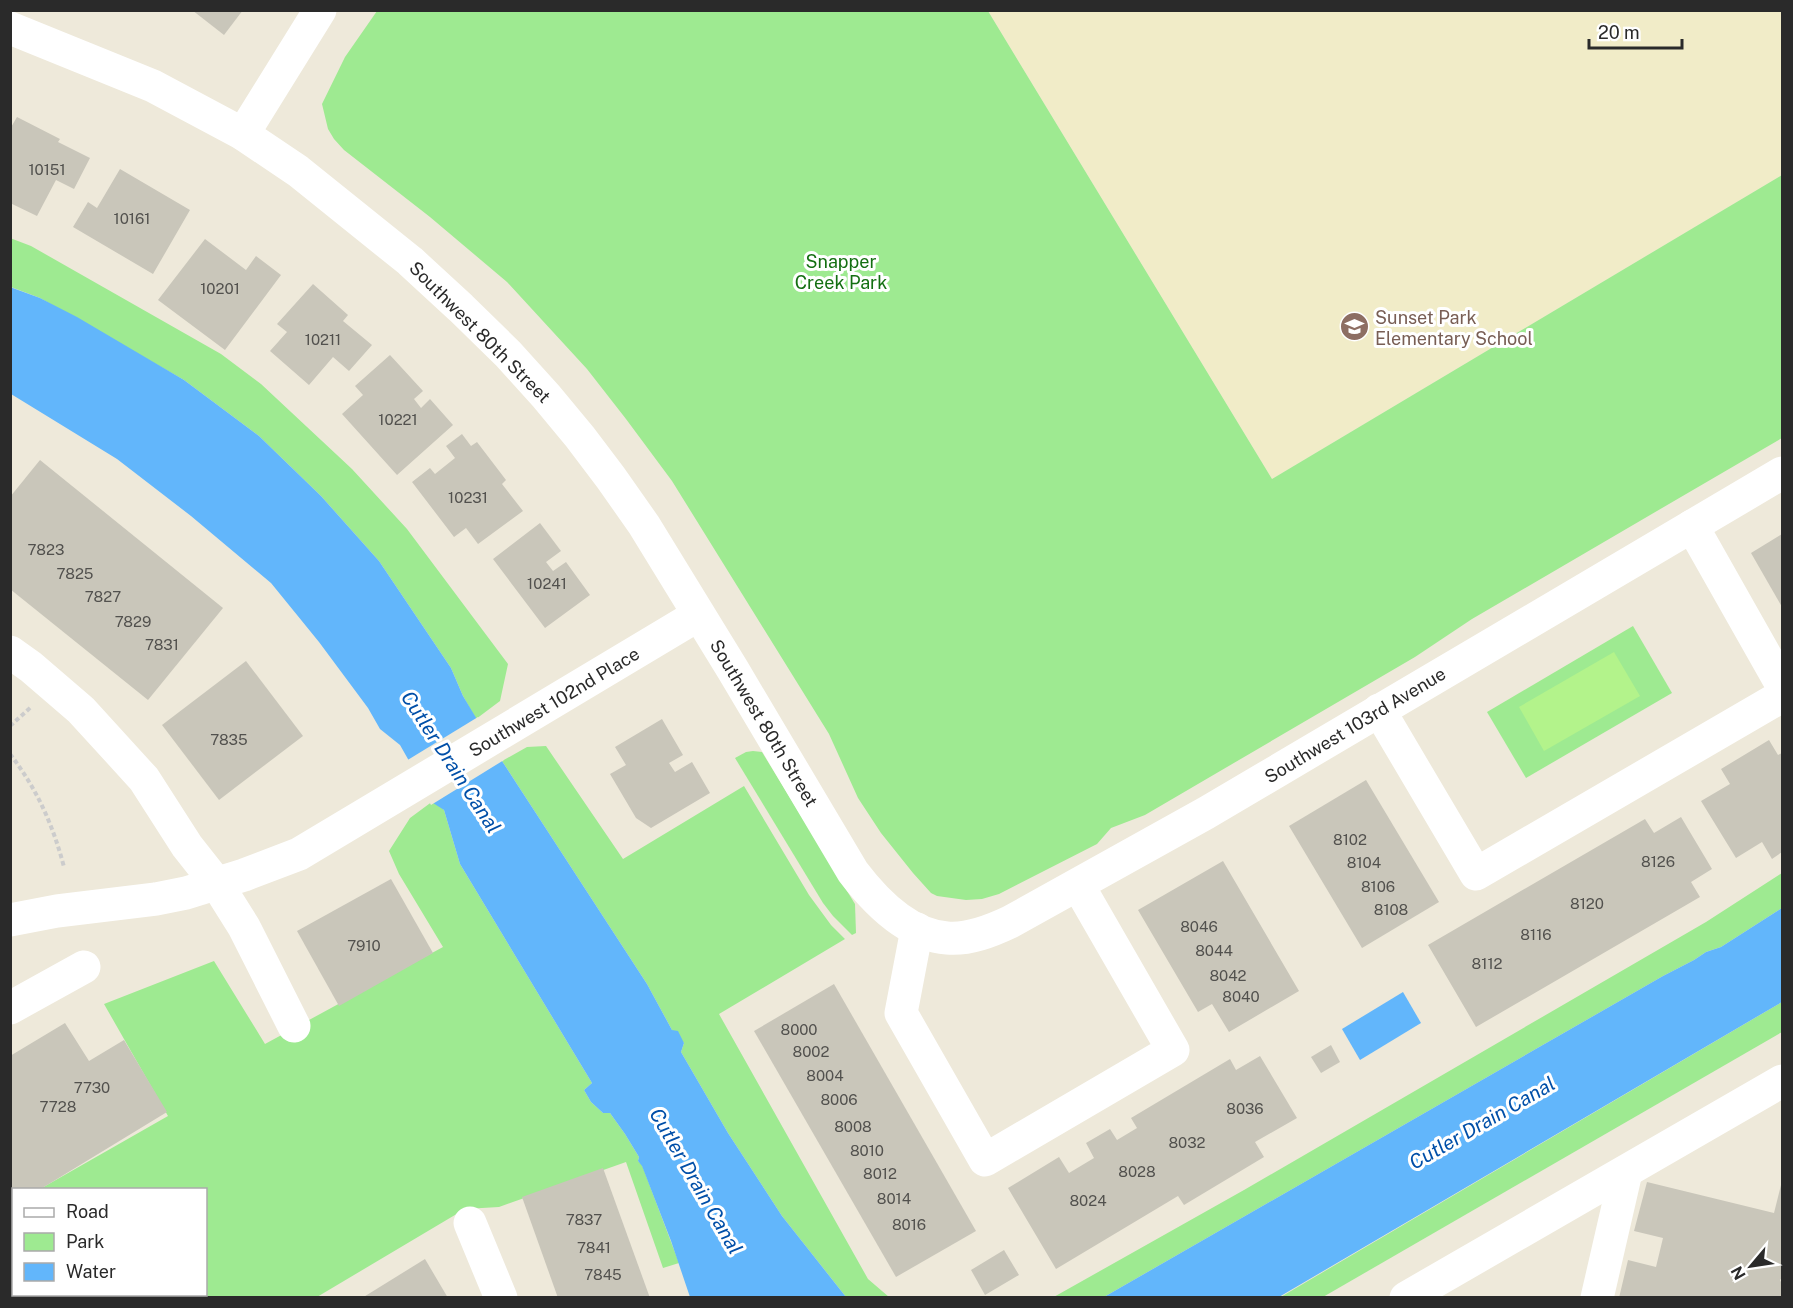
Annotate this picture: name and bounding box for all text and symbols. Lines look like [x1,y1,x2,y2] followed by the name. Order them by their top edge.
[1589,12,1682,50] scale bar
[1598,22,1640,43] text: 20 m
[28,161,66,178] house number: 10151
[114,210,150,227] house number: 10161
[795,251,887,293] park label: Snapper Creek Park
[405,257,555,407] street label: Southwest 80th Street
[200,280,240,297] house number: 10201
[1375,307,1533,349] place label: Sunset Park Elementary School
[1338,311,1370,343] school or university icon: Sunset Park Elementary School
[305,331,341,348] house number: 10211
[378,411,418,428] house number: 10221
[448,489,488,506] house number: 10231
[28,541,64,558] house number: 7823
[57,565,93,582] house number: 7825
[527,575,567,592] house number: 10241
[85,588,121,605] house number: 7827
[115,613,151,630] house number: 7829
[145,636,179,653] house number: 7831
[706,636,822,810] street label: Southwest 80th Street
[465,643,643,761] street label: Southwest 102nd Place
[1261,663,1449,787] street label: Southwest 103rd Avenue
[396,686,506,838] water label: Cutler Drain Canal
[210,731,248,748] house number: 7835
[1333,831,1367,848] house number: 8102
[1641,853,1675,870] house number: 8126
[1347,854,1381,871] house number: 8104
[1361,878,1395,895] house number: 8106
[1570,895,1604,912] house number: 8120
[1374,901,1408,918] house number: 8108
[1180,918,1218,935] house number: 8046
[1520,926,1552,943] house number: 8116
[347,937,381,954] house number: 7910
[1195,942,1233,959] house number: 8044
[1472,955,1502,972] house number: 8112
[1209,967,1247,984] house number: 8042
[1222,988,1260,1005] house number: 8040
[781,1021,817,1038] house number: 8000
[793,1043,829,1060] house number: 8002
[806,1067,844,1084] house number: 8004
[1405,1071,1559,1175] water label: Cutler Drain Canal
[74,1079,110,1096] house number: 7730
[820,1091,858,1108] house number: 8006
[40,1098,76,1115] house number: 7728
[1226,1100,1264,1117] house number: 8036
[644,1104,748,1258] water label: Cutler Drain Canal
[834,1118,872,1135] house number: 8008
[1168,1134,1206,1151] house number: 8032
[850,1142,884,1159] house number: 8010
[1118,1163,1156,1180] house number: 8028
[863,1165,897,1182] house number: 8012
[12,1188,207,1296] legend
[877,1190,911,1207] house number: 8014
[1069,1192,1107,1209] house number: 8024
[66,1201,109,1222] text: Road
[566,1211,602,1228] house number: 7837
[892,1216,926,1233] house number: 8016
[66,1231,104,1252] text: Park
[1721,1236,1781,1296] north arrow
[577,1239,611,1256] house number: 7841
[66,1261,116,1282] text: Water
[1727,1263,1750,1283] text: N
[584,1266,622,1283] house number: 7845

